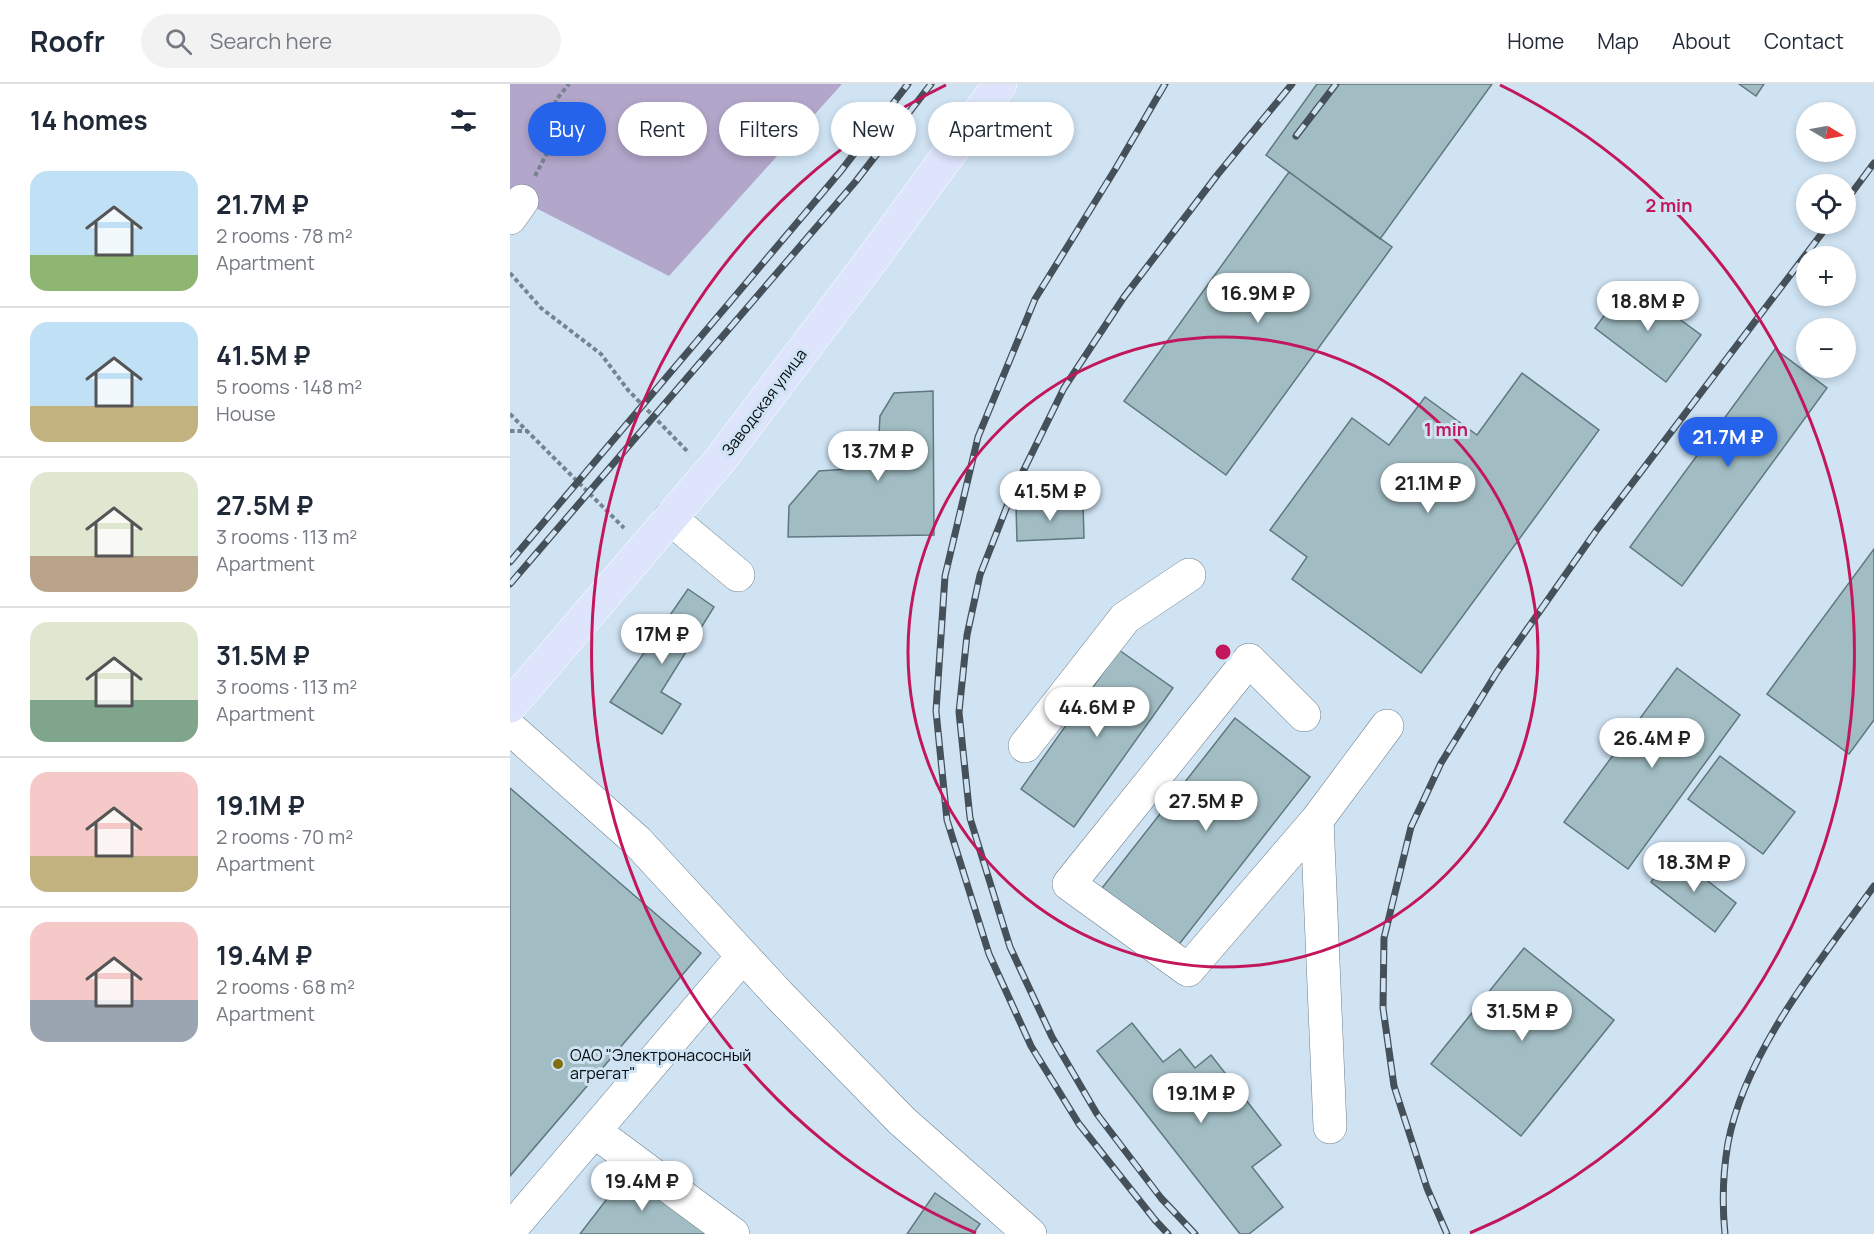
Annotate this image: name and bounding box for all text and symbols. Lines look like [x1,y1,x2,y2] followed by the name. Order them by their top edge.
[141,14,561,68] search box
[30,22,105,60] text: Roofr
[162,25,195,58] icon: search
[210,26,332,56] text: Search here
[1507,27,1564,55] text: Home
[1597,27,1639,55] text: Map
[1672,27,1731,55] text: About
[1764,27,1844,55] text: Contact
[30,102,148,138] text: 14 homes
[528,102,606,156] chip: Buy
[618,102,707,156] chip: Rent
[719,102,819,156] chip: Filters
[831,102,916,156] chip: New
[928,102,1074,156] chip: Apartment
[1796,102,1856,162] north arrow
[1796,102,1856,378] map controls
[447,104,480,137] icon: filters
[1796,174,1856,234] button: locate
[216,186,309,222] text: 21.7M ₽
[1646,193,1692,217] text: 2 min
[78,195,150,267] icon: home
[216,222,353,249] text: 2 rooms · 78 m²
[1796,246,1856,306] button: +
[216,249,315,276] text: Apartment
[1203,273,1313,324] pin: 16.9M ₽
[1221,279,1295,306] text: 16.9M ₽
[1593,281,1703,332] pin: 18.8M ₽
[1611,287,1685,314] text: 18.8M ₽
[1796,318,1856,378] button: −
[216,337,311,373] text: 41.5M ₽
[716,344,812,460] street label: Заводская улица
[78,346,150,418] icon: home
[216,373,362,400] text: 5 rooms · 148 m²
[216,400,276,427] text: House
[1424,417,1468,441] text: 1 min
[1673,417,1783,468] pin: 21.7M ₽
[1692,423,1764,450] text: 21.7M ₽
[823,431,933,482] pin: 13.7M ₽
[842,437,914,464] text: 13.7M ₽
[1373,463,1483,514] pin: 21.1M ₽
[1394,469,1462,496] text: 21.1M ₽
[995,471,1105,522] pin: 41.5M ₽
[1014,477,1086,504] text: 41.5M ₽
[216,487,313,523] text: 27.5M ₽
[78,496,150,568] icon: home
[216,523,357,550] text: 3 rooms · 113 m²
[216,550,315,577] text: Apartment
[620,614,704,665] pin: 17M ₽
[635,620,689,647] text: 17M ₽
[216,637,310,673] text: 31.5M ₽
[1213,642,1233,662] centre of rings
[78,646,150,718] icon: home
[216,673,357,700] text: 3 rooms · 113 m²
[1042,687,1152,738] pin: 44.6M ₽
[1059,693,1136,720] text: 44.6M ₽
[216,700,315,727] text: Apartment
[1597,718,1707,769] pin: 26.4M ₽
[1613,724,1691,751] text: 26.4M ₽
[1151,781,1261,832] pin: 27.5M ₽
[216,787,305,823] text: 19.1M ₽
[1169,787,1243,814] text: 27.5M ₽
[78,796,150,868] icon: home
[216,823,353,850] text: 2 rooms · 70 m²
[1639,842,1749,893] pin: 18.3M ₽
[1657,848,1731,875] text: 18.3M ₽
[216,850,315,877] text: Apartment
[216,937,312,973] text: 19.4M ₽
[78,946,150,1018] icon: home
[216,973,355,1000] text: 2 rooms · 68 m²
[1467,991,1577,1042] pin: 31.5M ₽
[1486,997,1558,1024] text: 31.5M ₽
[216,1000,315,1027] text: Apartment
[570,1044,751,1084] place label: ОАО "Электронасосный агрегат"
[551,1057,565,1071] marker: ОАО "Электронасосный агрегат"
[1146,1073,1256,1124] pin: 19.1M ₽
[1167,1079,1235,1106] text: 19.1M ₽
[587,1161,697,1212] pin: 19.4M ₽
[605,1167,679,1194] text: 19.4M ₽

